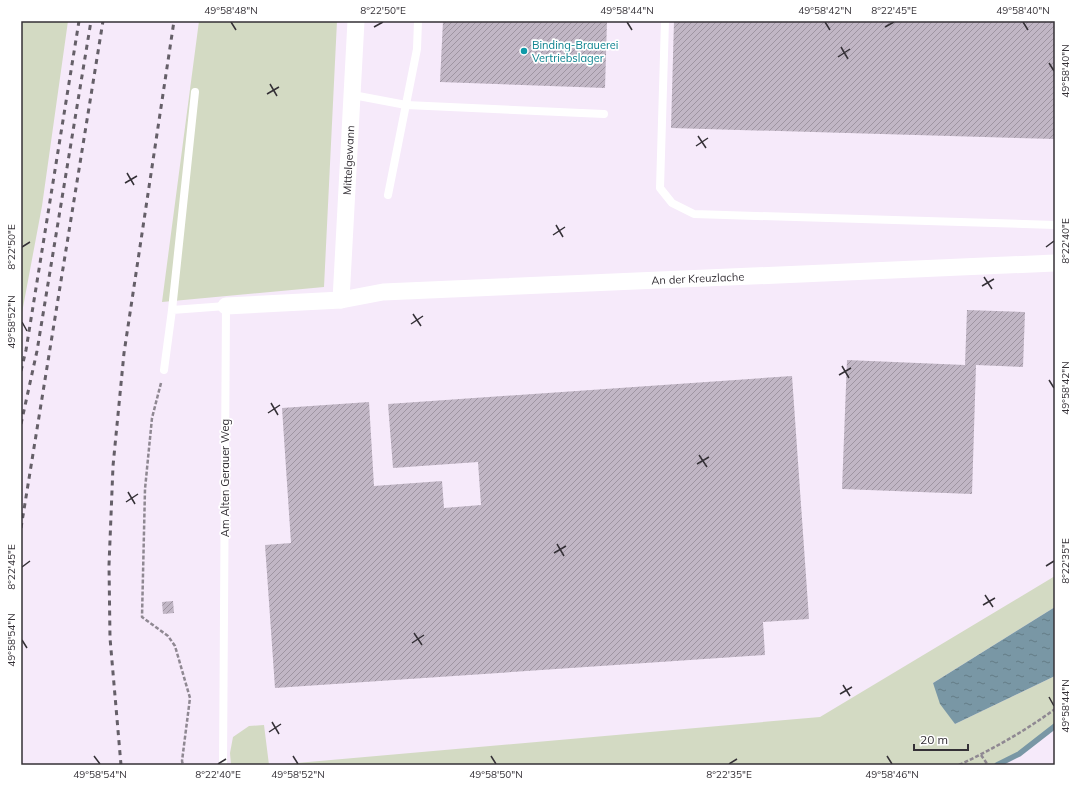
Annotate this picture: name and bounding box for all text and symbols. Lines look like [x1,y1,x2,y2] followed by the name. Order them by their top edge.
[204,4,258,17] text: 49°58'48"N
[360,4,406,17] text: 8°22'50"E
[600,4,654,17] text: 49°58'44"N
[798,4,852,17] text: 49°58'42"N
[871,4,917,17] text: 8°22'45"E
[996,4,1050,17] text: 49°58'40"N
[532,38,618,65] place label: Binding-Brauerei Vertriebslager
[1059,44,1072,98] text: 49°58'40"N
[519,46,529,56] marker: Binding-Brauerei Vertriebslager
[340,125,357,195] street label: Mittelgewann
[1059,218,1072,264] text: 8°22'40"E
[5,224,18,270] text: 8°22'50"E
[651,269,745,287] street label: An der Kreuzlache
[5,295,18,349] text: 49°58'52"N
[1059,361,1072,415] text: 49°58'42"N
[218,419,232,537] street label: Am Alten Gerauer Weg
[1059,538,1072,584] text: 8°22'35"E
[5,544,18,590] text: 8°22'45"E
[5,613,18,667] text: 49°58'54"N
[1059,679,1072,733] text: 49°58'44"N
[914,726,968,752] scale bar
[920,732,948,747] text: 20 m
[73,768,127,781] text: 49°58'54"N
[195,768,241,781] text: 8°22'40"E
[271,768,325,781] text: 49°58'52"N
[469,768,523,781] text: 49°58'50"N
[706,768,752,781] text: 8°22'35"E
[865,768,919,781] text: 49°58'46"N

